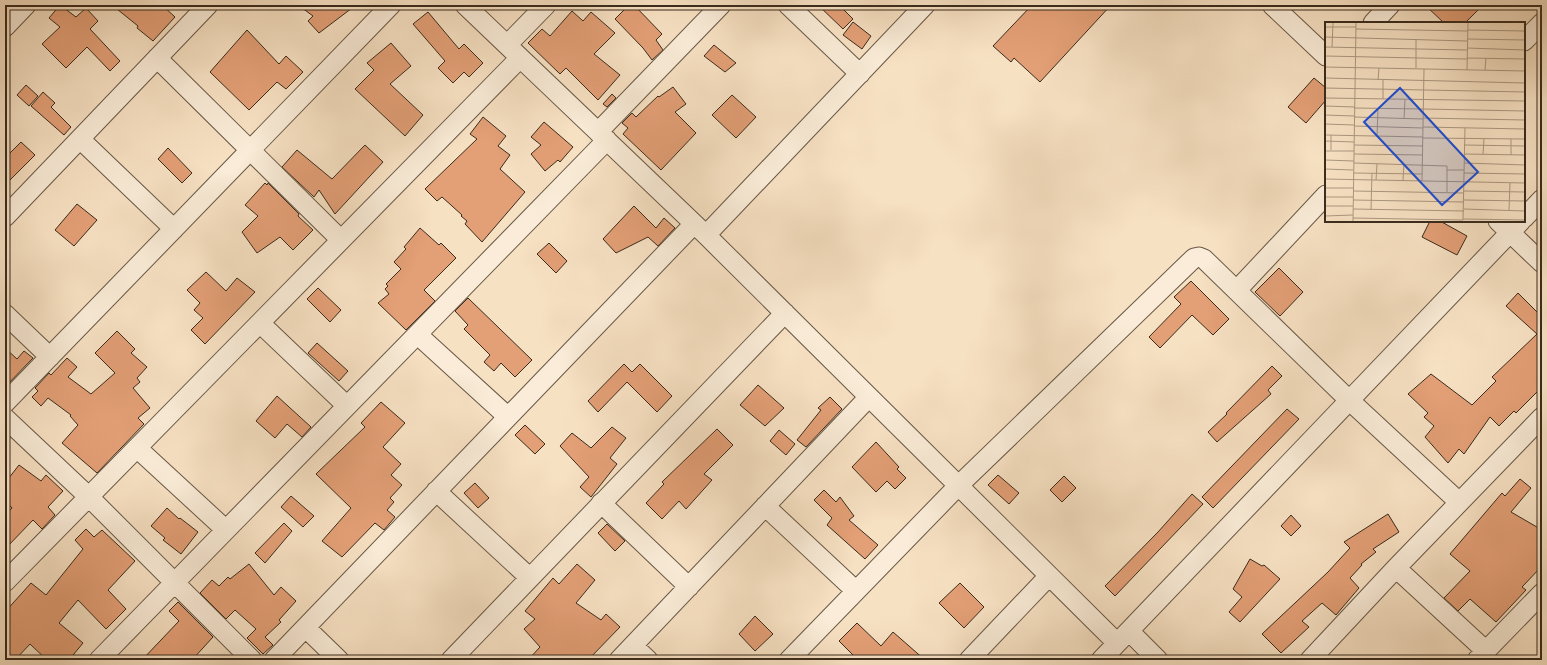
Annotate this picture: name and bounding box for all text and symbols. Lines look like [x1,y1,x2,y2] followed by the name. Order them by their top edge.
[1325,22,1525,222] inset map

